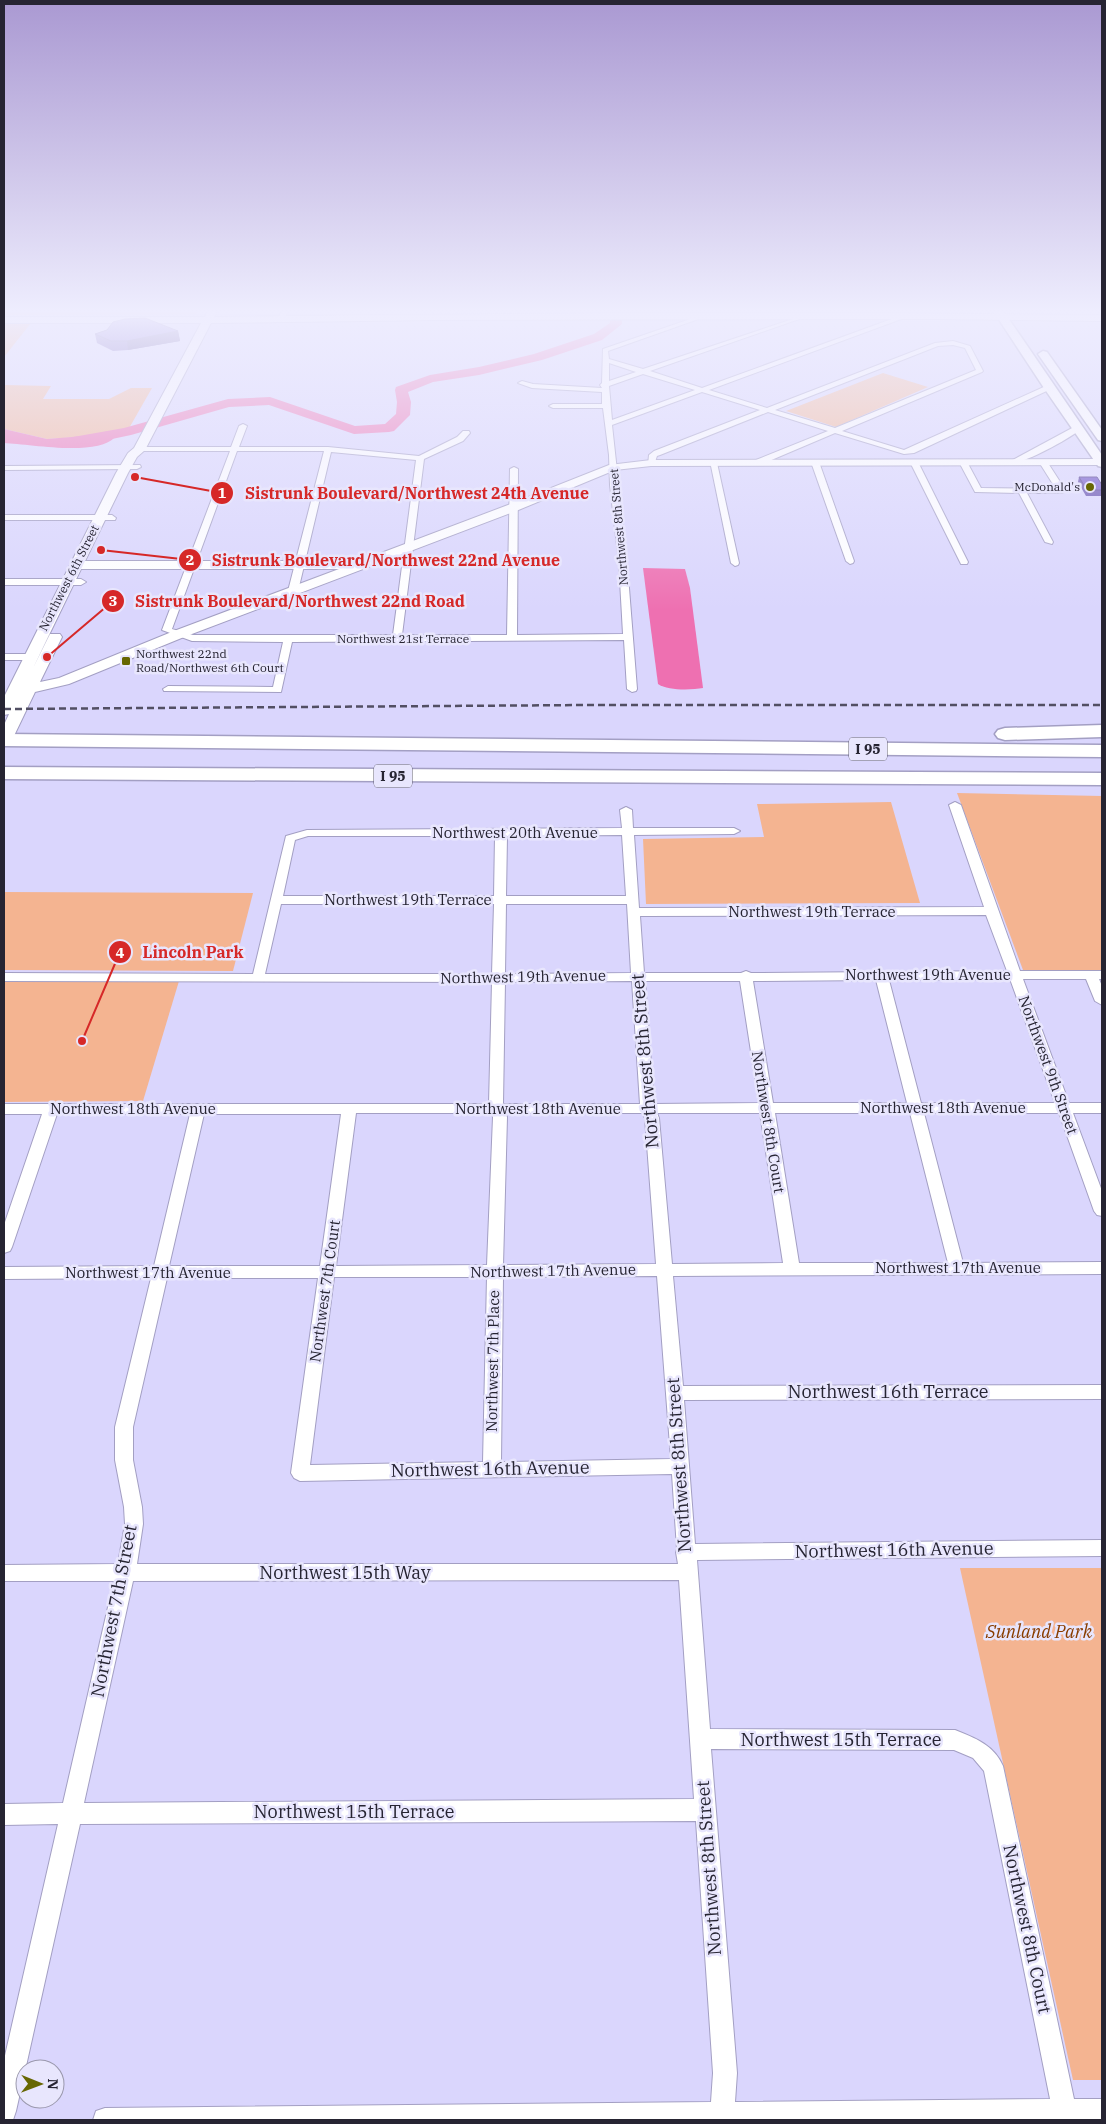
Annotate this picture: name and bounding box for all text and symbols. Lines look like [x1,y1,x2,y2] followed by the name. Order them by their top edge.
[606,468,631,586] street label: Northwest 8th Street
[210,478,599,509] callout: Sistrunk Boulevard/Northwest 24th Avenue
[1014,479,1080,494] place label: McDonald's
[1084,481,1096,493] marker: McDonald's
[217,483,227,502] text: 1
[245,483,589,503] text: Sistrunk Boulevard/Northwest 24th Avenue
[35,522,102,633] street label: Northwest 6th Street
[177,545,570,576] callout: Sistrunk Boulevard/Northwest 22nd Avenue
[185,550,195,569] text: 2
[212,550,560,570] text: Sistrunk Boulevard/Northwest 22nd Avenue
[101,586,475,617] callout: Sistrunk Boulevard/Northwest 22nd Road
[108,591,118,610] text: 3
[135,591,465,611] text: Sistrunk Boulevard/Northwest 22nd Road
[337,631,469,646] street label: Northwest 21st Terrace
[136,646,284,675] place label: Northwest 22nd Road/Northwest 6th Court
[120,655,132,667] marker: Northwest 22nd Road/Northwest 6th Court
[849,738,887,761] road number: I 95
[374,764,412,788] road number: I 95
[432,823,598,842] street label: Northwest 20th Avenue
[324,890,492,909] street label: Northwest 19th Terrace
[728,902,896,921] street label: Northwest 19th Terrace
[108,937,254,968] callout: Lincoln Park
[143,942,243,962] text: Lincoln Park
[115,943,125,962] text: 4
[845,965,1011,984] street label: Northwest 19th Avenue
[440,966,606,987] street label: Northwest 19th Avenue
[625,973,664,1149] street label: Northwest 8th Street
[1015,993,1082,1137] street label: Northwest 9th Street
[748,1050,789,1194] street label: Northwest 8th Court
[860,1098,1026,1117] street label: Northwest 18th Avenue
[50,1099,216,1118] street label: Northwest 18th Avenue
[455,1099,621,1118] street label: Northwest 18th Avenue
[305,1219,344,1363] street label: Northwest 7th Court
[875,1258,1041,1277] street label: Northwest 17th Avenue
[470,1260,636,1281] street label: Northwest 17th Avenue
[65,1263,231,1282] street label: Northwest 17th Avenue
[482,1290,503,1432] street label: Northwest 7th Place
[661,1377,696,1553] street label: Northwest 8th Street
[788,1380,988,1403] street label: Northwest 16th Terrace
[390,1455,590,1482] street label: Northwest 16th Avenue
[85,1523,142,1699] street label: Northwest 7th Street
[794,1536,994,1563] street label: Northwest 16th Avenue
[259,1561,431,1584] street label: Northwest 15th Way
[985,1620,1093,1643] park label: Sunland Park
[741,1728,941,1751] street label: Northwest 15th Terrace
[691,1780,726,1956] street label: Northwest 8th Street
[254,1800,454,1823] street label: Northwest 15th Terrace
[998,1842,1057,2015] street label: Northwest 8th Court
[15,2059,65,2109] north arrow
[44,2079,62,2090] text: N

